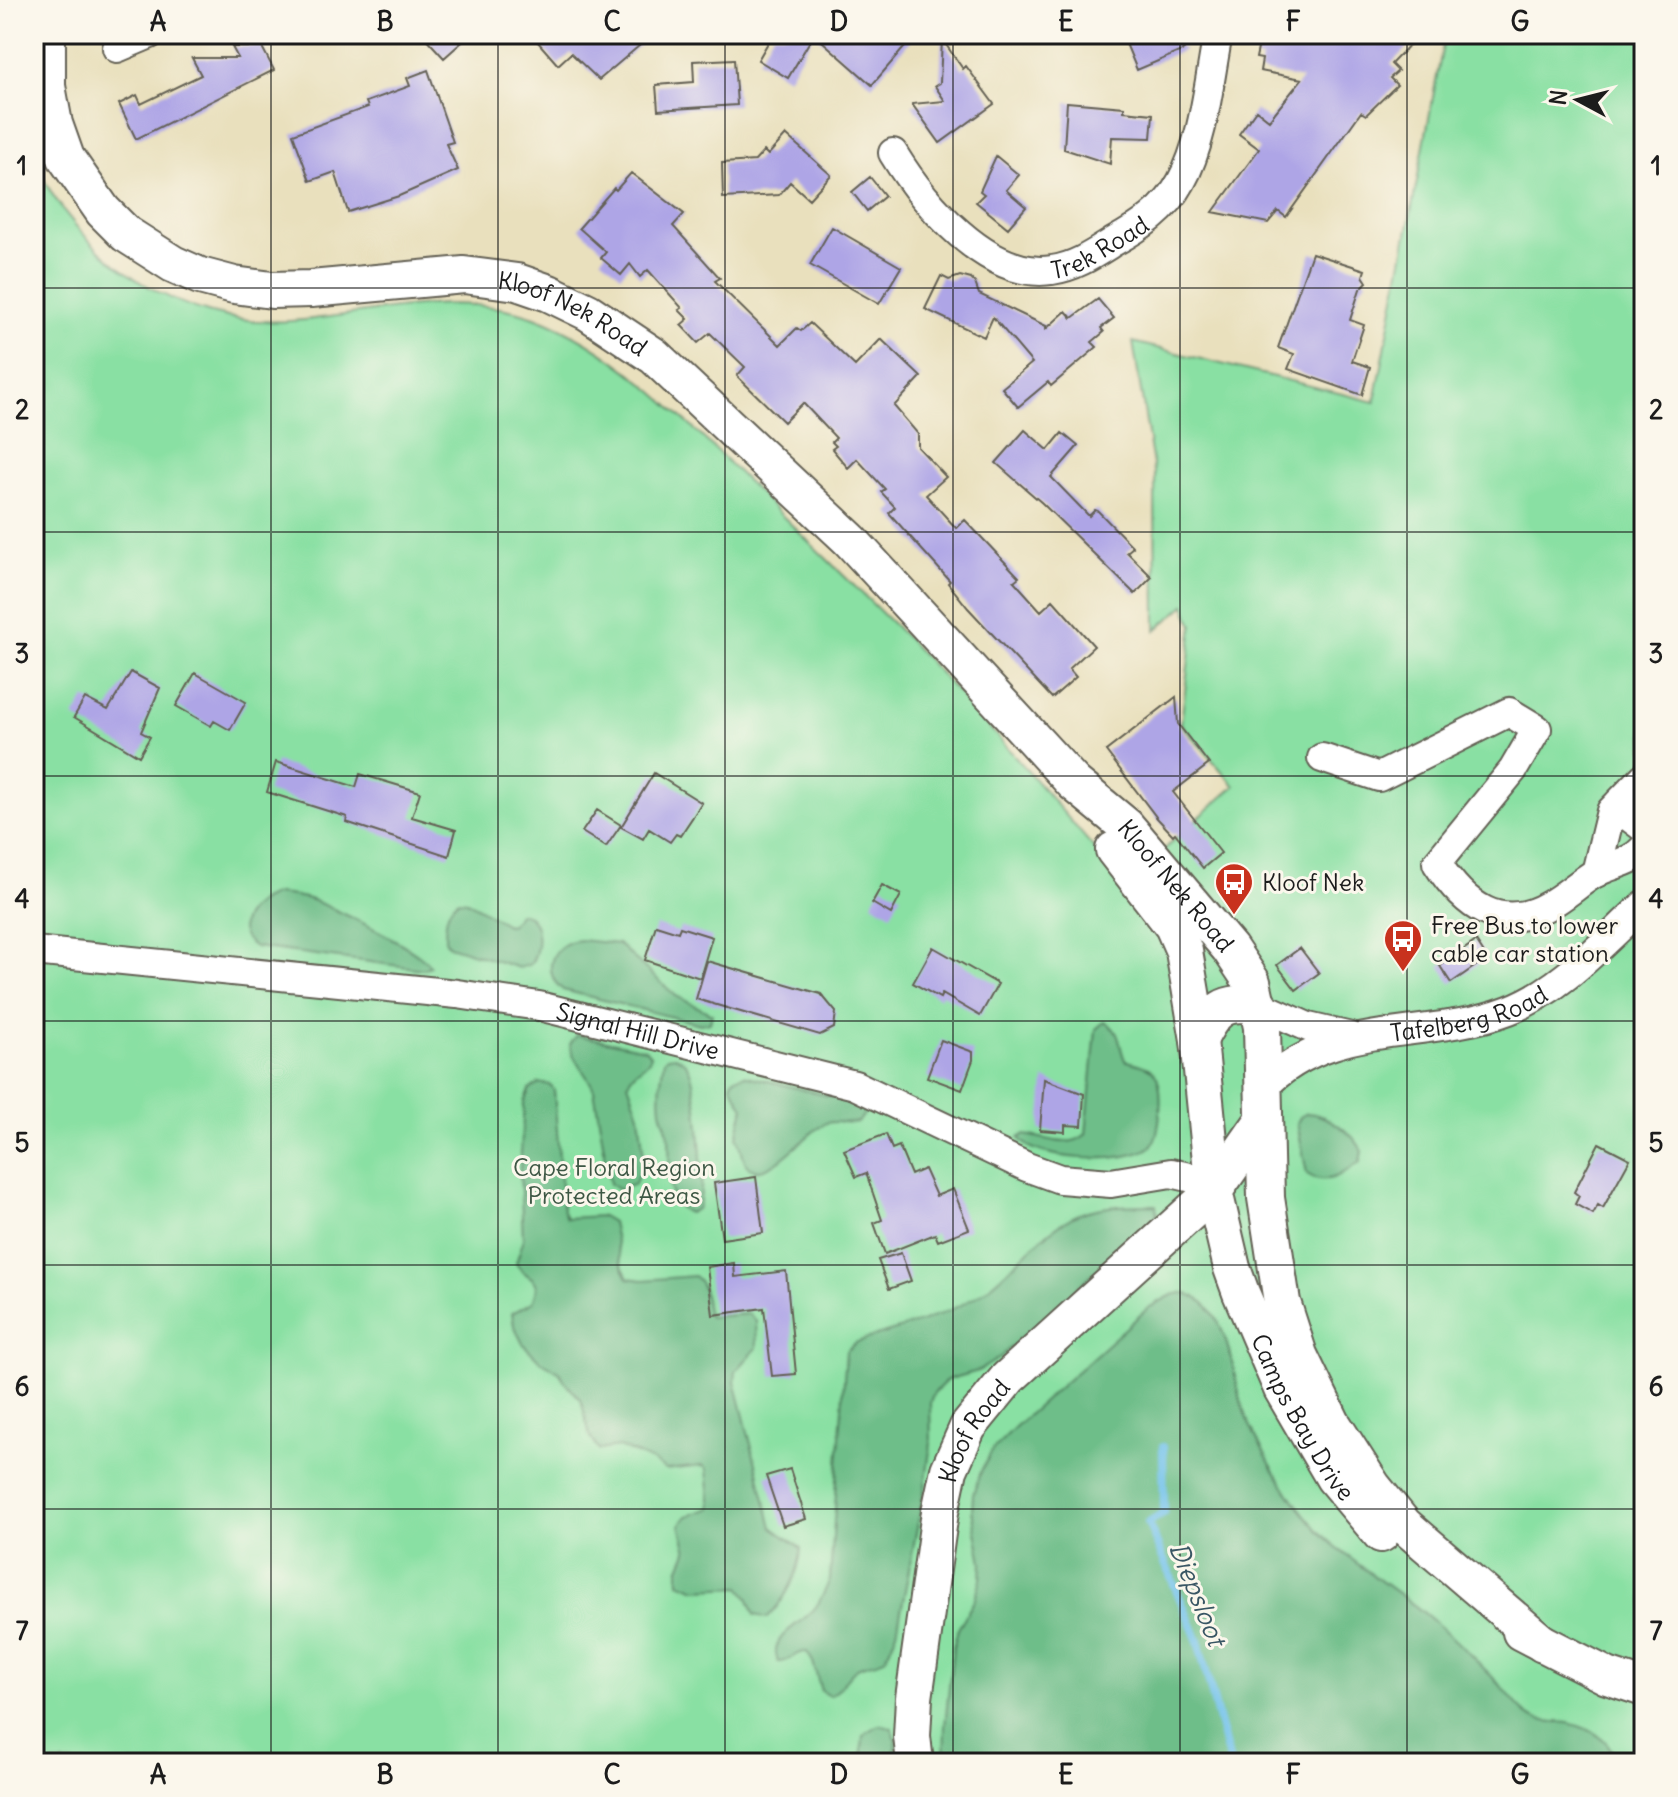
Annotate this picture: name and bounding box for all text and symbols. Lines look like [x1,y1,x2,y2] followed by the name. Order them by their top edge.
[150,5,167,38] text: A
[376,5,394,38] text: B
[603,5,621,38] text: C
[830,5,848,38] text: D
[1058,5,1074,38] text: E
[1286,5,1301,38] text: F
[1511,5,1530,38] text: G
[1538,60,1618,140] north arrow
[1543,88,1573,107] text: N
[17,149,27,182] text: 1
[1651,149,1661,182] text: 1
[1048,209,1154,285] street label: Trek Road
[496,265,653,362] street label: Kloof Nek Road
[15,393,29,426] text: 2
[1649,393,1663,426] text: 2
[15,637,29,670] text: 3
[1649,637,1663,670] text: 3
[1112,813,1241,958] street label: Kloof Nek Road
[1213,861,1255,916] bus stop icon: Kloof Nek
[1262,867,1364,897] place label: Kloof Nek
[14,882,30,915] text: 4
[1648,882,1664,915] text: 4
[1431,910,1619,968] place label: Free Bus to lower cable car station
[1382,918,1424,973] bus stop icon: Free Bus to lower cable car station
[1388,979,1553,1048] street label: Tafelberg Road
[553,996,722,1066] street label: Signal Hill Drive
[15,1126,30,1159] text: 5
[1649,1126,1664,1159] text: 5
[513,1152,715,1210] park label: Cape Floral Region Protected Areas
[1245,1329,1361,1506] street label: Camps Bay Drive
[14,1370,30,1403] text: 6
[1648,1370,1664,1403] text: 6
[932,1373,1016,1485] street label: Kloof Road
[1162,1537,1235,1654] water label: Diepsloot
[16,1614,29,1647] text: 7
[1650,1614,1663,1647] text: 7
[150,1758,167,1791] text: A
[376,1758,394,1791] text: B
[603,1758,621,1791] text: C
[830,1758,848,1791] text: D
[1058,1758,1074,1791] text: E
[1286,1758,1301,1791] text: F
[1511,1758,1530,1791] text: G

